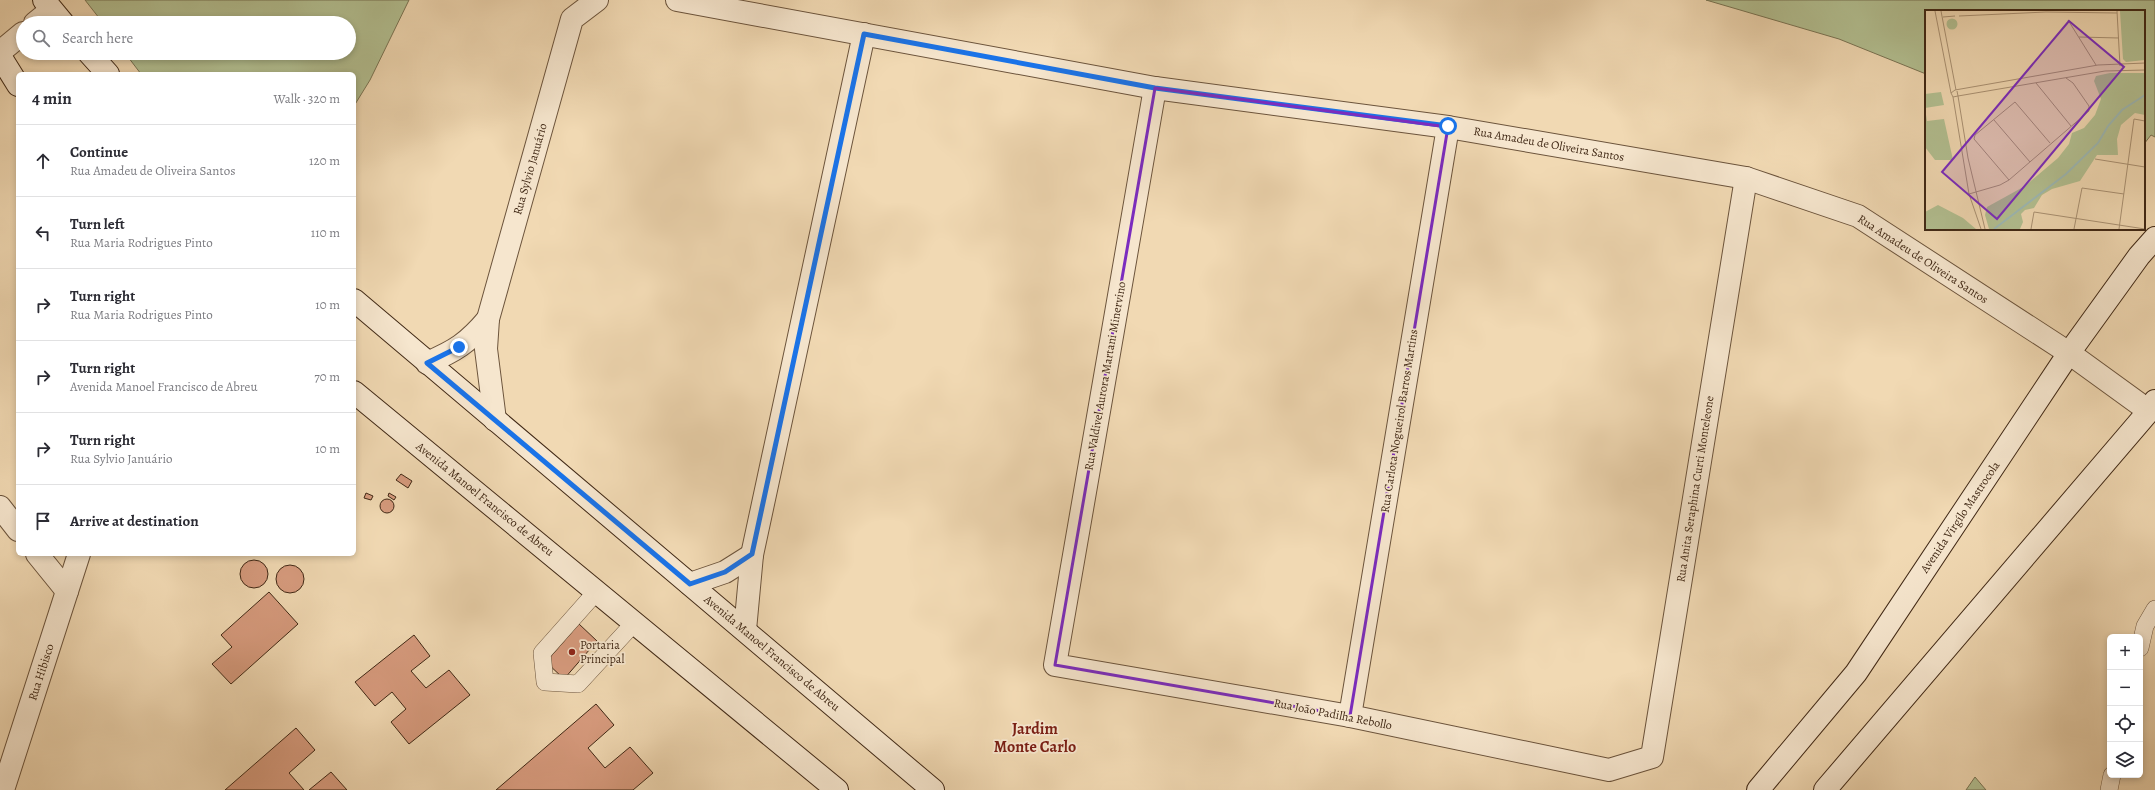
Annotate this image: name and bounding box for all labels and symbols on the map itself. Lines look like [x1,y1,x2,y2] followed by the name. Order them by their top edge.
[1925,10,2145,230] inset map
[1439,117,1457,135] route start
[509,121,551,217] street label: Rua Sylvio Januário
[1472,123,1626,165] street label: Rua Amadeu de Oliveira Santos
[1855,211,1992,307] street label: Rua Amadeu de Oliveira Santos
[1080,280,1130,472] street label: Rua Valdivel Aurora Martani Minervino
[1377,328,1421,514] street label: Rua Carlota Nogueirol Barros Martins
[450,338,468,356] route end
[1672,395,1718,583] street label: Rua Anita Seraphina Curti Monteleone
[412,438,558,560] street label: Avenida Manoel Francisco de Abreu
[1916,458,2004,577] street label: Avenida Virgílo Mastrocola
[700,591,844,715] street label: Avenida Manoel Francisco de Abreu
[580,637,624,667] place label: Portaria Principal
[24,641,58,702] street label: Rua Hibisco
[567,647,577,657] marker: Portaria Principal
[1272,695,1394,733] street label: Rua João Padilha Rebollo
[994,718,1076,758] district label: Jardim Monte Carlo

